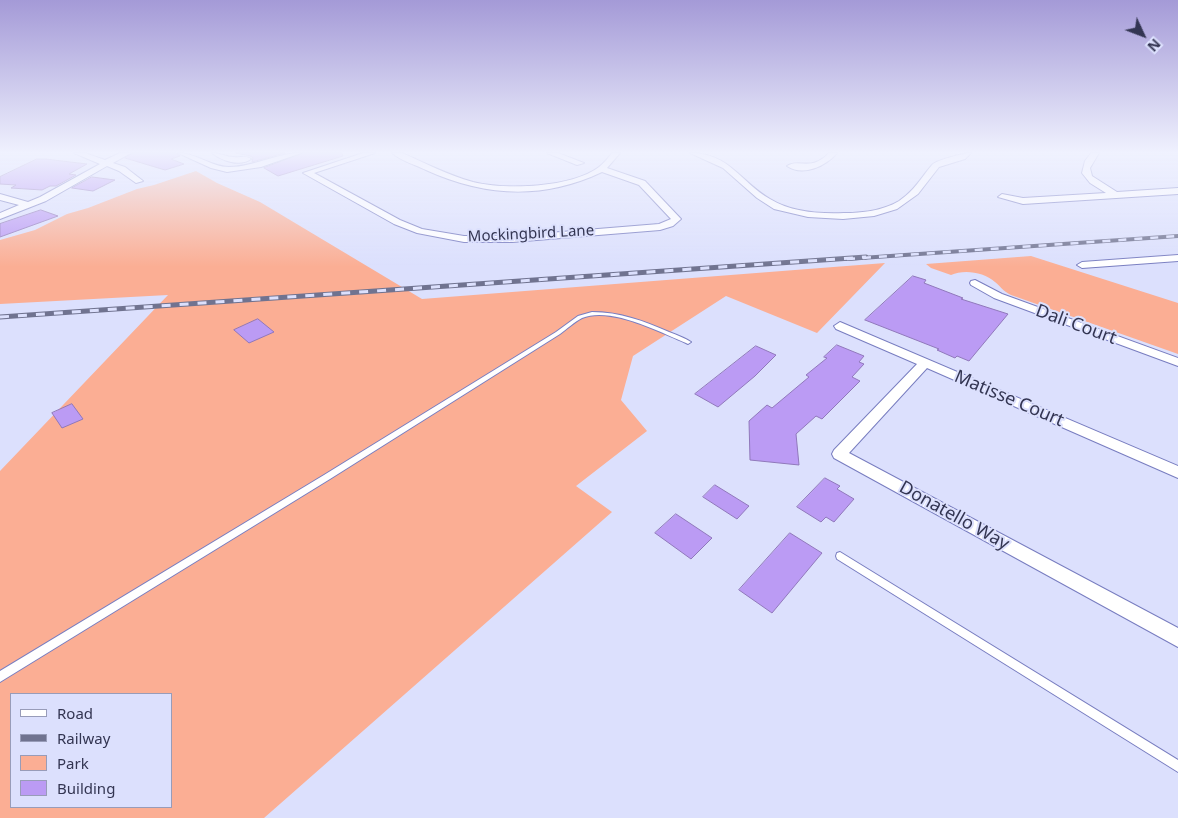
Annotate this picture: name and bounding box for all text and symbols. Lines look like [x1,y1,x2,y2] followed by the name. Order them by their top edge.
[1118,10,1168,60] north arrow
[1144,35,1165,56] text: N
[467,222,595,246] street label: Mockingbird Lane
[1033,300,1119,350] street label: Dali Court
[951,366,1067,432] street label: Matisse Court
[895,477,1013,555] street label: Donatello Way
[10,693,172,808] legend
[57,703,93,723] text: Road
[57,728,110,748] text: Railway
[57,753,89,773] text: Park
[57,778,115,798] text: Building

